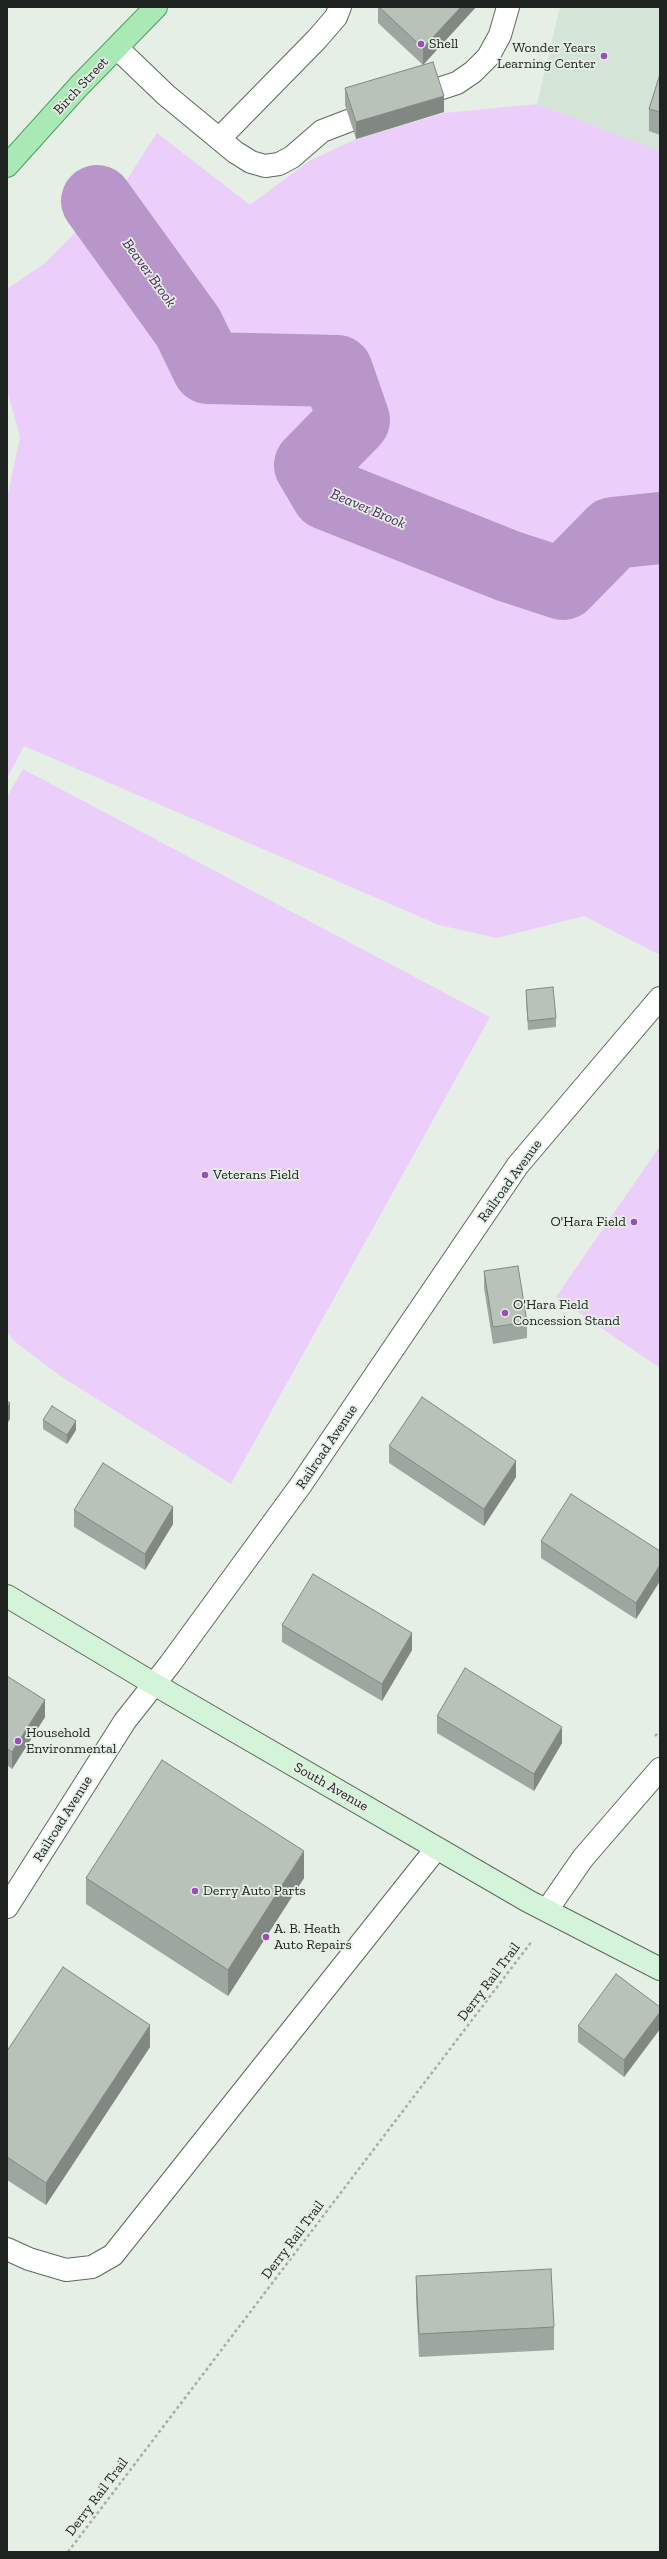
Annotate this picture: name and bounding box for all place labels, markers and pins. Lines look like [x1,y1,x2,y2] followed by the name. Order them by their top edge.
[429,36,458,52] place label: Shell
[416,39,426,49] marker: Shell
[497,40,596,72] place label: Wonder Years Learning Center
[599,51,609,61] marker: Wonder Years Learning Center
[213,1167,299,1183] place label: Veterans Field
[200,1170,210,1180] marker: Veterans Field
[550,1214,626,1230] place label: O'Hara Field
[629,1217,639,1227] marker: O'Hara Field
[513,1297,620,1330] place label: O'Hara Field Concession Stand
[500,1308,510,1318] marker: O'Hara Field Concession Stand
[26,1725,116,1758] place label: Household Environmental
[13,1736,23,1746] marker: Household Environmental
[203,1883,306,1899] place label: Derry Auto Parts
[190,1886,200,1896] marker: Derry Auto Parts
[274,1921,352,1954] place label: A. B. Heath Auto Repairs
[261,1932,271,1942] marker: A. B. Heath Auto Repairs

